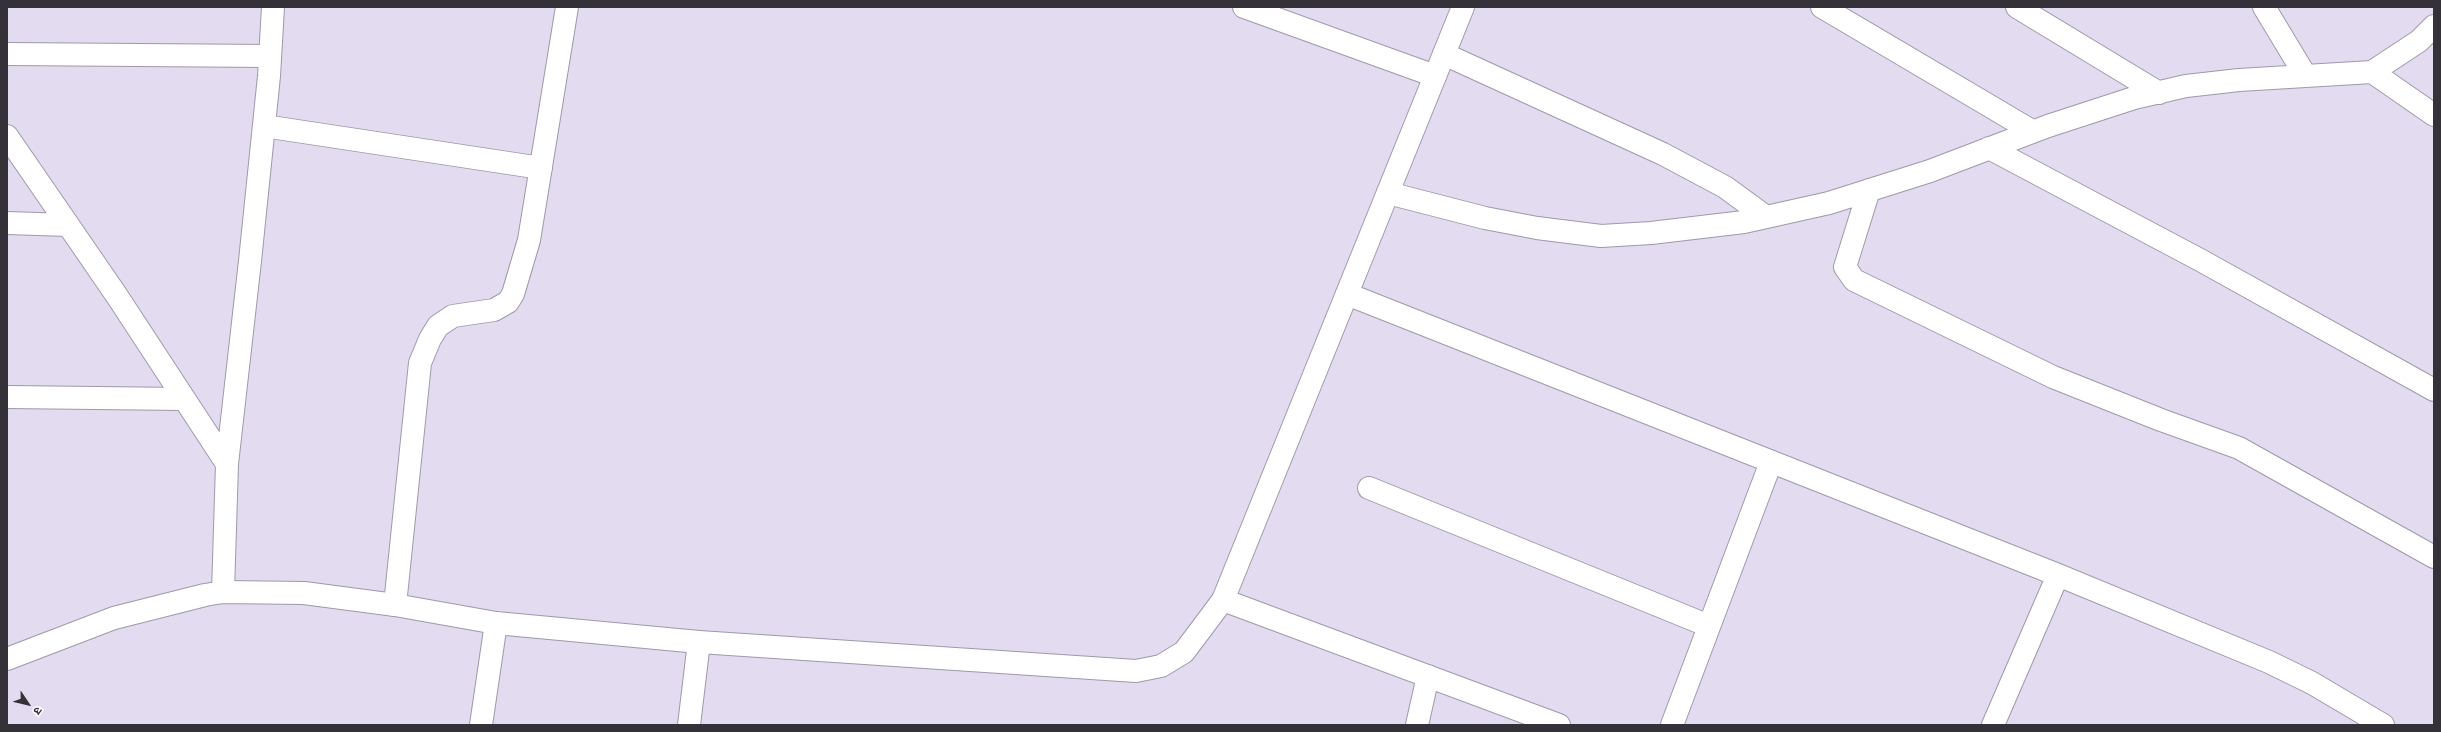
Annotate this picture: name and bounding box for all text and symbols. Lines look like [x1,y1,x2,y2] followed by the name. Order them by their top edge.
[8,684,48,724] north arrow
[30,704,46,718] text: उ

